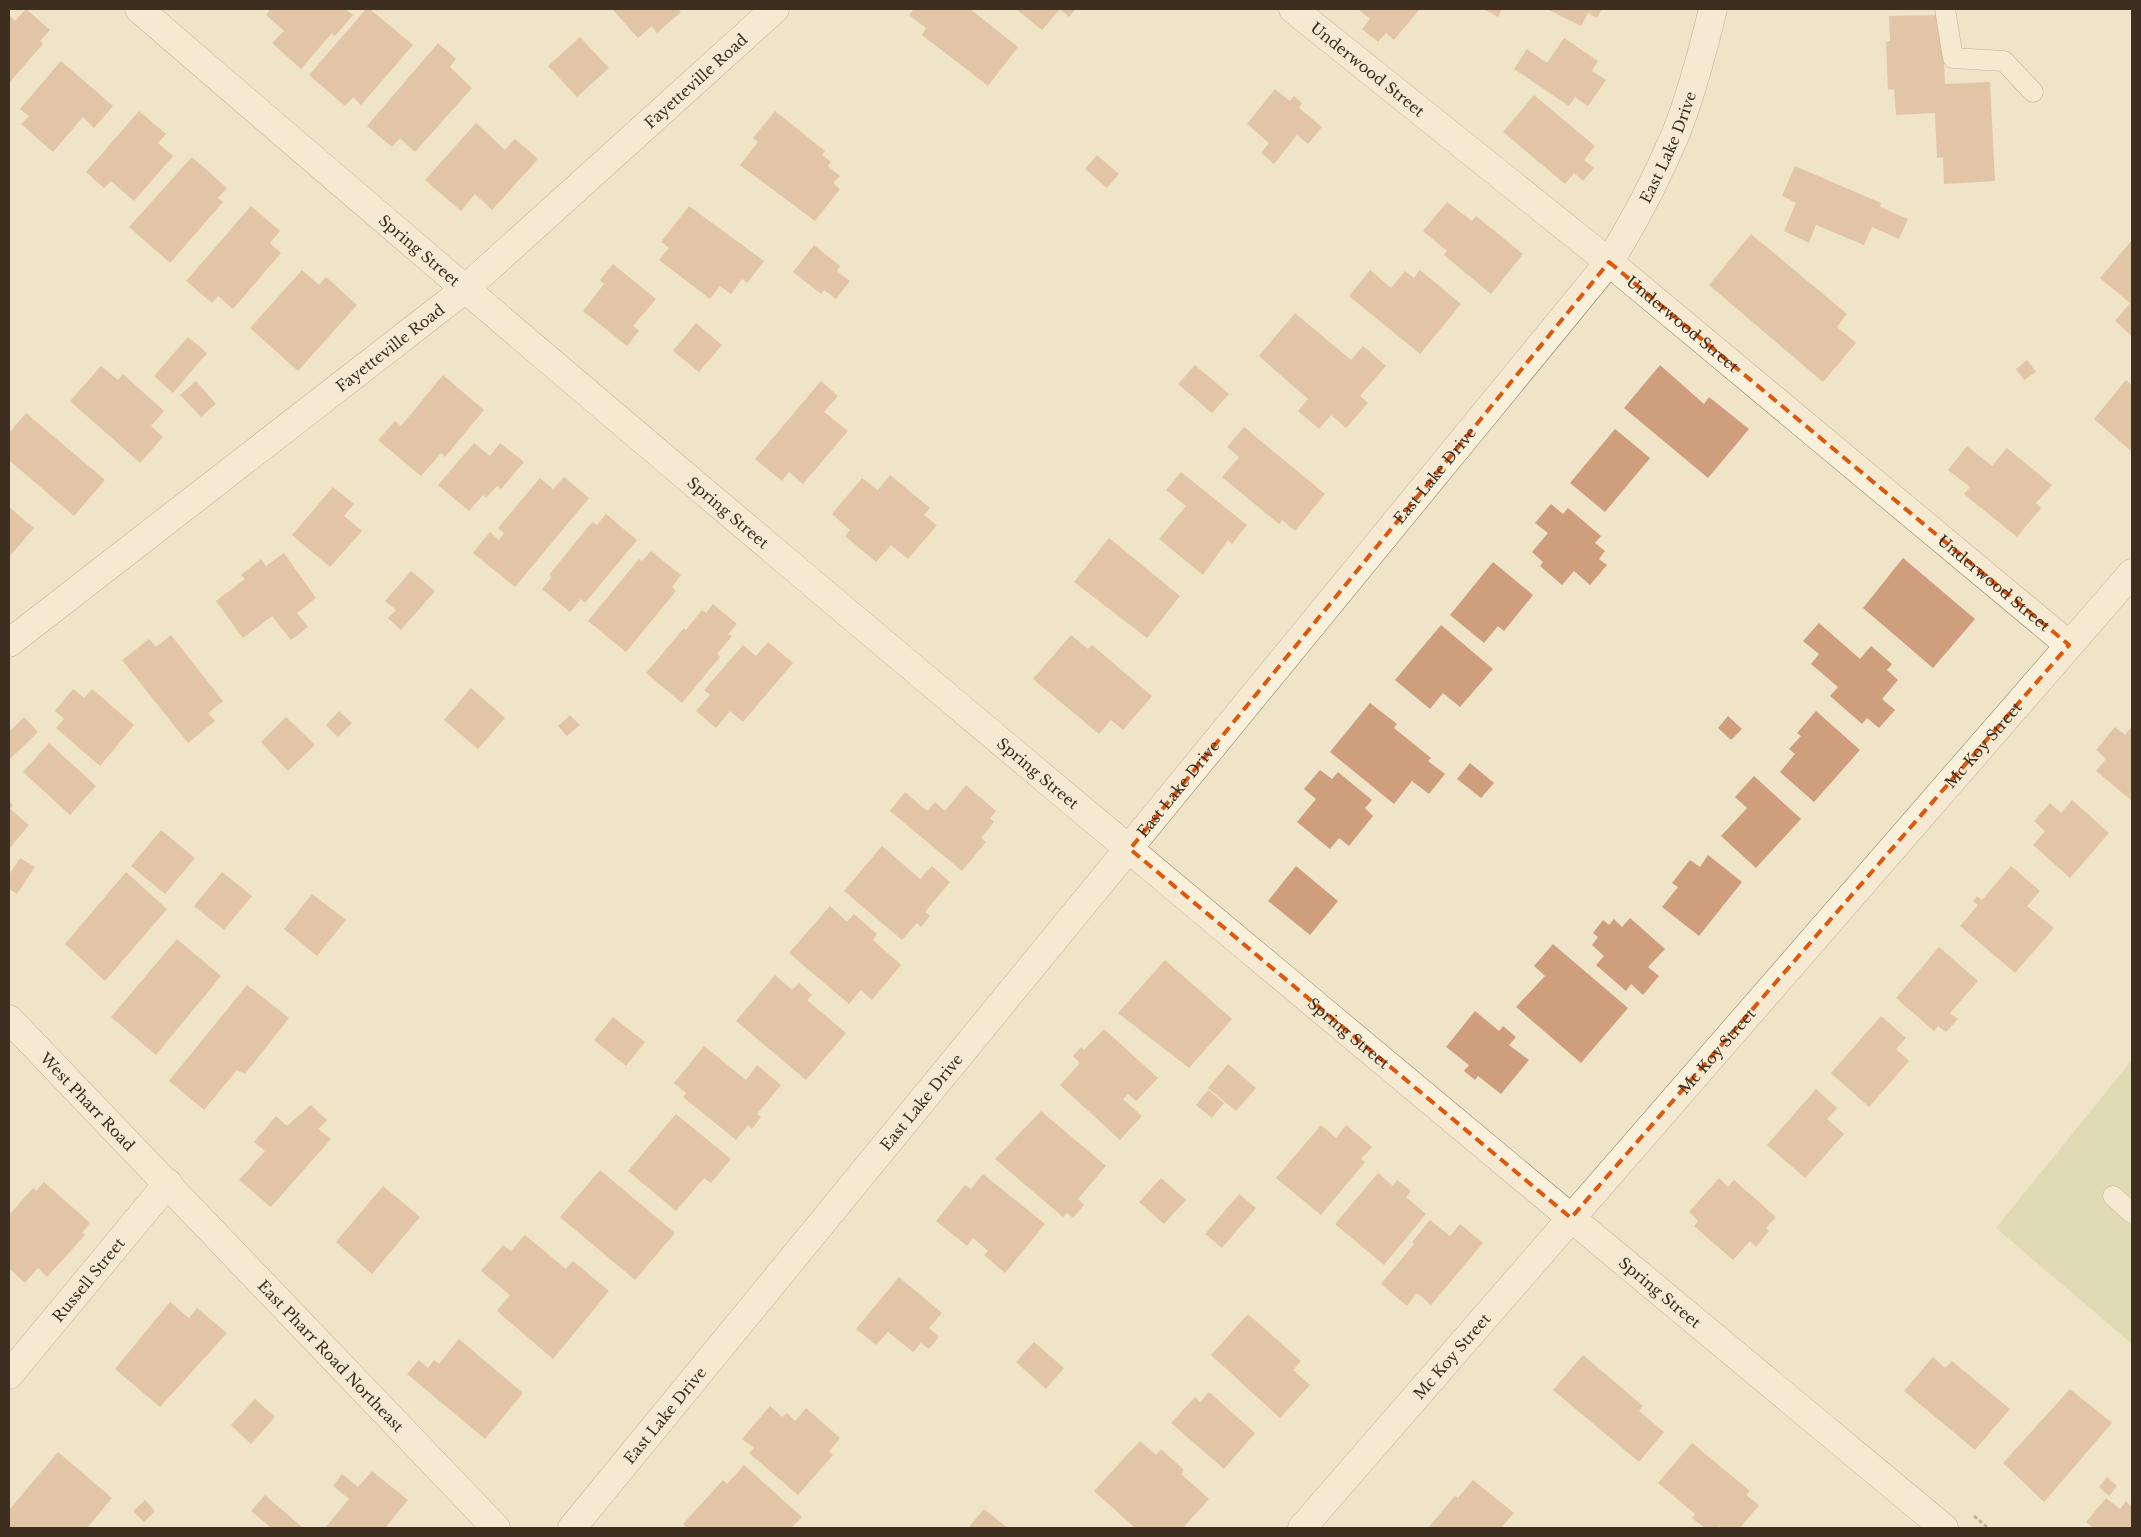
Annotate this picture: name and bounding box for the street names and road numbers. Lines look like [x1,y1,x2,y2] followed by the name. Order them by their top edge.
[1307,18,1429,121] street label: Underwood Street
[640,29,751,132] street label: Fayetteville Road
[1635,89,1700,206] street label: East Lake Drive
[375,210,464,290] street label: Spring Street
[1623,271,1743,376] street label: Underwood Street
[332,300,448,396] street label: Fayetteville Road
[1389,423,1480,527] street label: East Lake Drive
[684,472,773,552] street label: Spring Street
[1934,530,2054,635] street label: Underwood Street
[1940,697,2026,791] street label: Mc Koy Street
[994,733,1083,813] street label: Spring Street
[1133,736,1223,841] street label: East Lake Drive
[1304,993,1394,1073] street label: Spring Street
[1674,1004,1759,1098] street label: Mc Koy Street
[36,1047,139,1155] street label: West Pharr Road
[876,1049,966,1154] street label: East Lake Drive
[48,1233,129,1325] street label: Russell Street
[1615,1252,1705,1332] street label: Spring Street
[254,1276,408,1436] street label: East Pharr Road Northeast
[1409,1309,1494,1403] street label: Mc Koy Street
[619,1363,710,1467] street label: East Lake Drive

